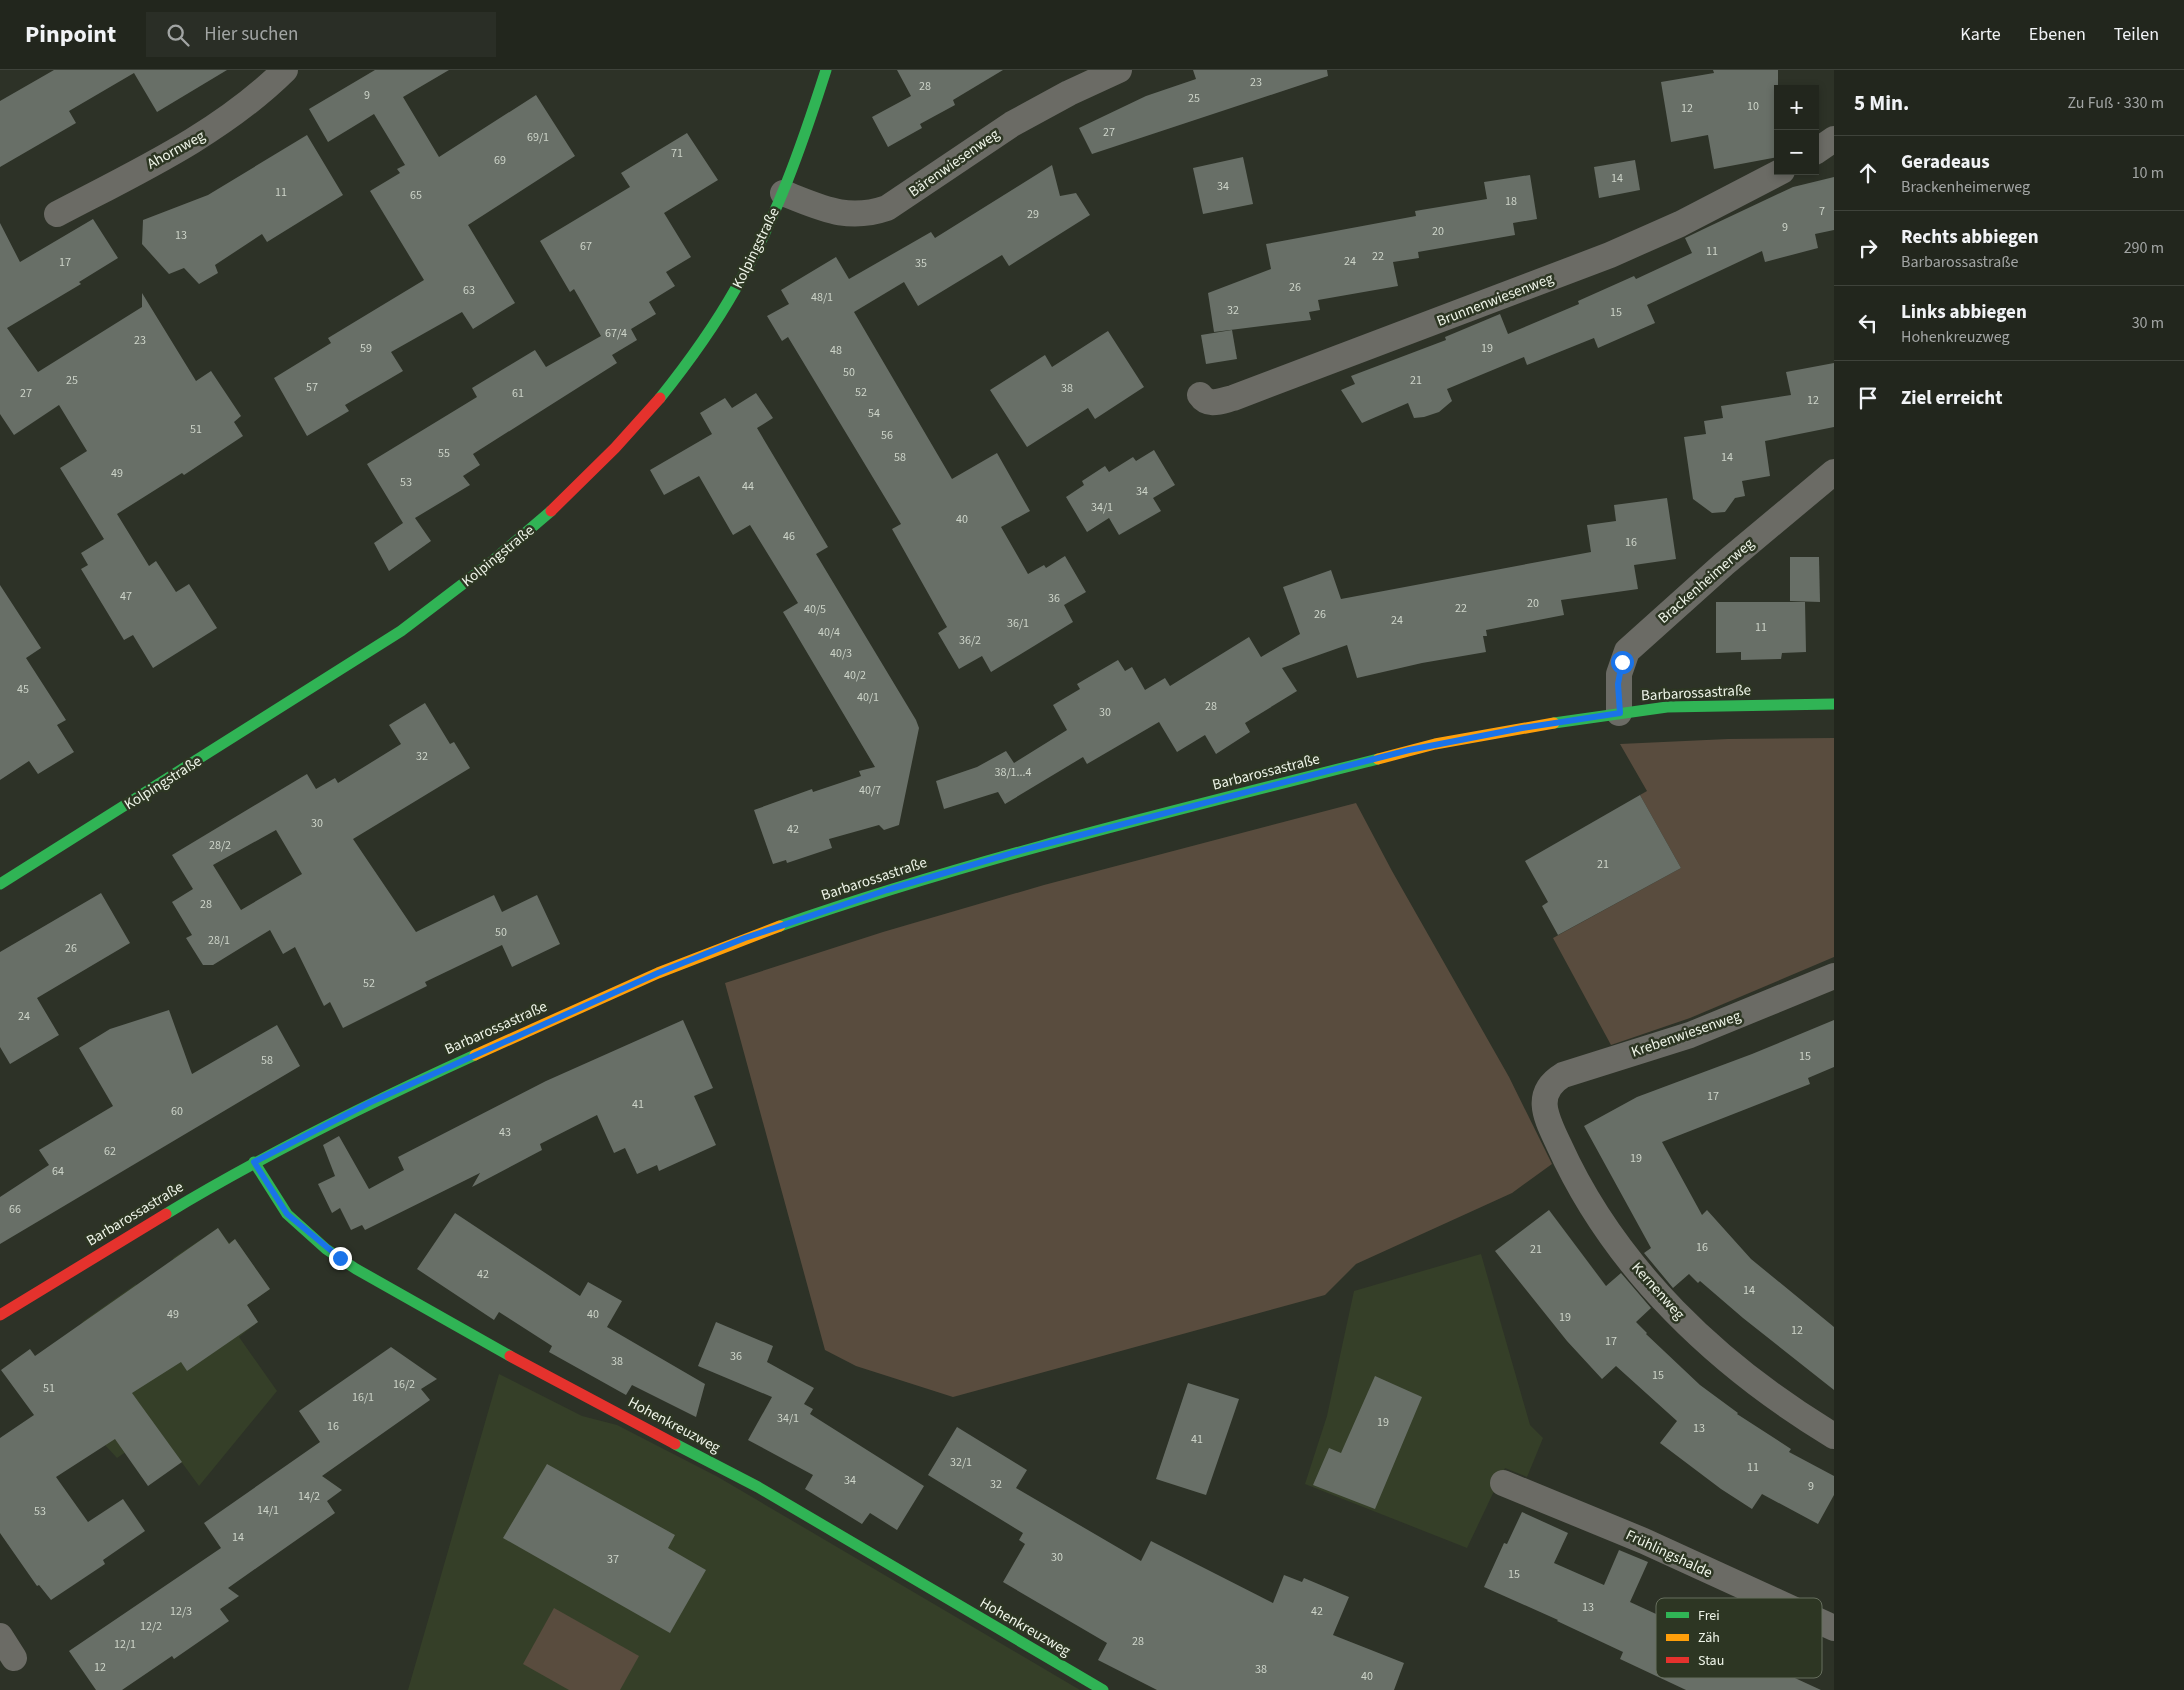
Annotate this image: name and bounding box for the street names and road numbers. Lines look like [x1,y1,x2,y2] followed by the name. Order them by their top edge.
[904,124,1004,202] street label: Bärenwiesenweg
[143,125,209,175] street label: Ahornweg
[727,204,785,292] street label: Kolpingstraße
[1434,268,1557,332] street label: Brunnenwiesenweg
[457,520,539,592] street label: Kolpingstraße
[1653,533,1759,629] street label: Brackenheimerweg
[1640,680,1752,706] street label: Barbarossastraße
[1210,748,1322,796] street label: Barbarossastraße
[120,751,206,815] street label: Kolpingstraße
[818,852,930,906] street label: Barbarossastraße
[441,996,551,1060] street label: Barbarossastraße
[1628,1005,1744,1063] street label: Krebenwiesenweg
[82,1177,188,1251] street label: Barbarossastraße
[1627,1258,1690,1325] street label: Kernenweg
[624,1392,724,1458] street label: Hohenkreuzweg
[1622,1525,1716,1583] street label: Frühlingshalde
[976,1592,1075,1662] street label: Hohenkreuzweg

